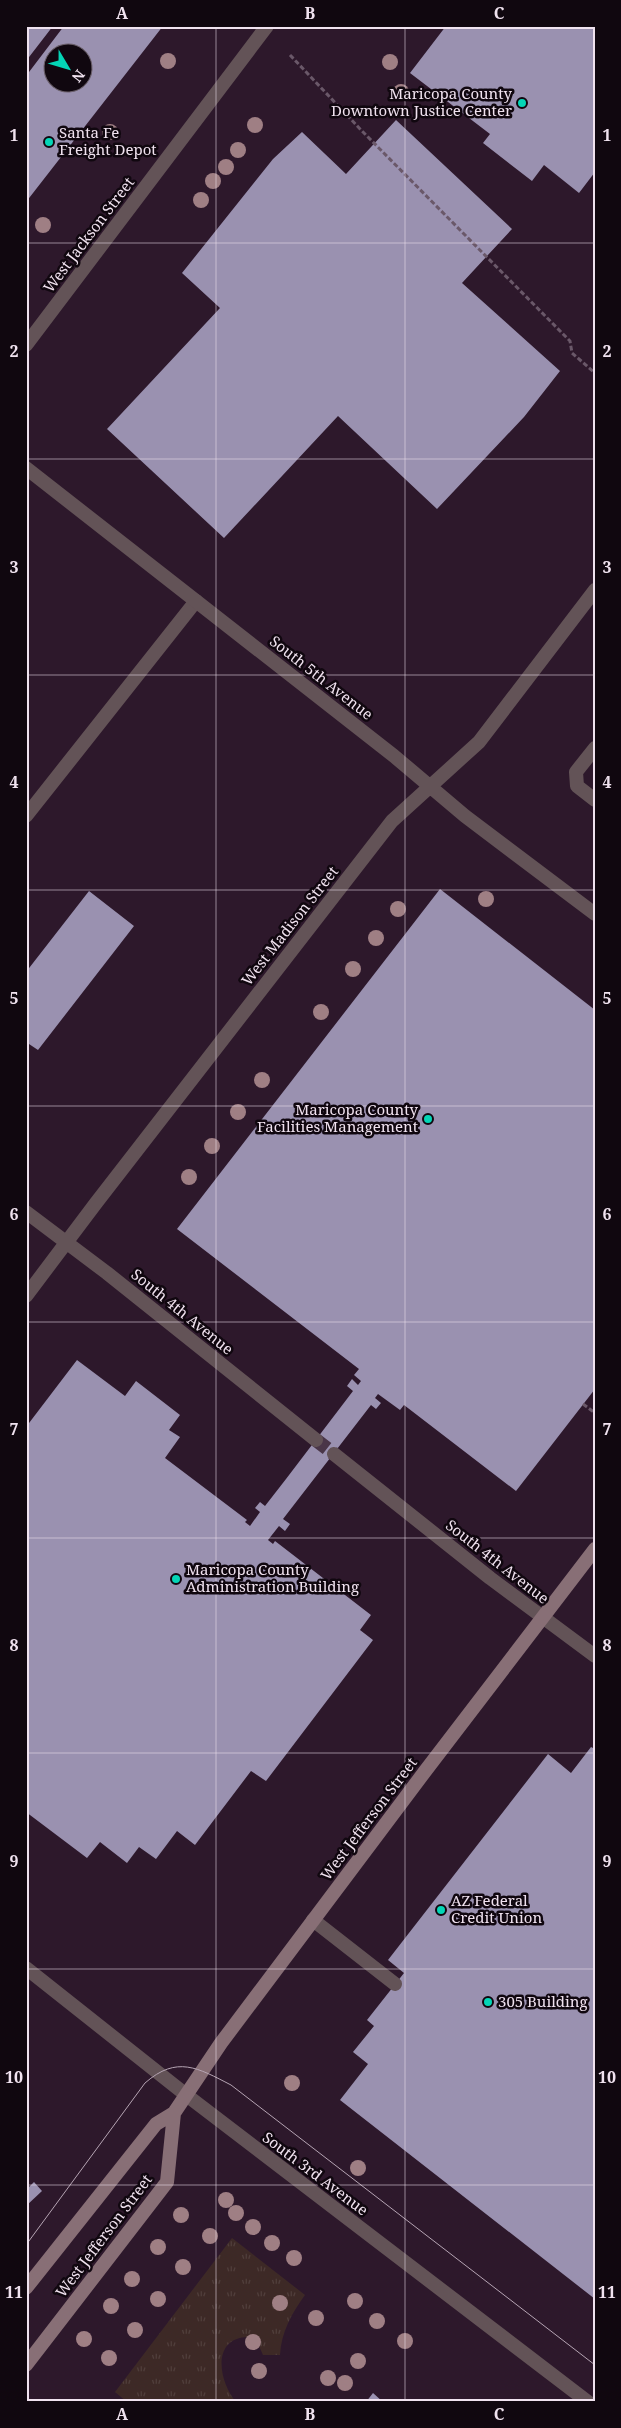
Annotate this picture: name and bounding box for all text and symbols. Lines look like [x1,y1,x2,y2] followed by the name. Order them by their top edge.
[116,2,129,24] text: A
[305,2,316,24] text: B
[494,2,505,24] text: C
[42,42,92,92] north arrow
[68,66,90,87] text: N
[331,83,513,120] place label: Maricopa County Downtown Justice Center
[516,97,528,109] marker: Maricopa County Downtown Justice Center
[59,122,157,159] place label: Santa Fe Freight Depot
[9,124,19,146] text: 1
[602,124,612,146] text: 1
[43,136,55,148] marker: Santa Fe Freight Depot
[38,173,138,296] street label: West Jackson Street
[9,340,19,362] text: 2
[602,340,612,362] text: 2
[9,556,19,578] text: 3
[602,556,612,578] text: 3
[266,631,377,724] street label: South 5th Avenue
[9,771,19,793] text: 4
[602,771,612,793] text: 4
[236,862,342,989] street label: West Madison Street
[9,987,19,1009] text: 5
[602,987,612,1009] text: 5
[257,1099,419,1136] place label: Maricopa County Facilities Management
[422,1113,434,1125] marker: Maricopa County Facilities Management
[9,1203,19,1225] text: 6
[602,1203,612,1225] text: 6
[127,1264,238,1359] street label: South 4th Avenue
[9,1418,19,1440] text: 7
[602,1418,612,1440] text: 7
[442,1515,553,1608] street label: South 4th Avenue
[186,1559,359,1596] place label: Maricopa County Administration Building
[170,1573,182,1585] marker: Maricopa County Administration Building
[9,1634,19,1656] text: 8
[602,1634,612,1656] text: 8
[315,1753,421,1884] street label: West Jefferson Street
[9,1850,19,1872] text: 9
[602,1850,612,1872] text: 9
[451,1890,542,1927] place label: AZ Federal Credit Union
[435,1904,447,1916] marker: AZ Federal Credit Union
[498,1991,588,2011] place label: 305 Building
[482,1996,494,2008] marker: 305 Building
[5,2066,23,2088] text: 10
[598,2066,616,2088] text: 10
[259,2127,372,2219] street label: South 3rd Avenue
[50,2170,156,2301] street label: West Jefferson Street
[5,2281,23,2303] text: 11
[598,2281,616,2303] text: 11
[116,2403,129,2425] text: A
[305,2403,316,2425] text: B
[494,2403,505,2425] text: C

